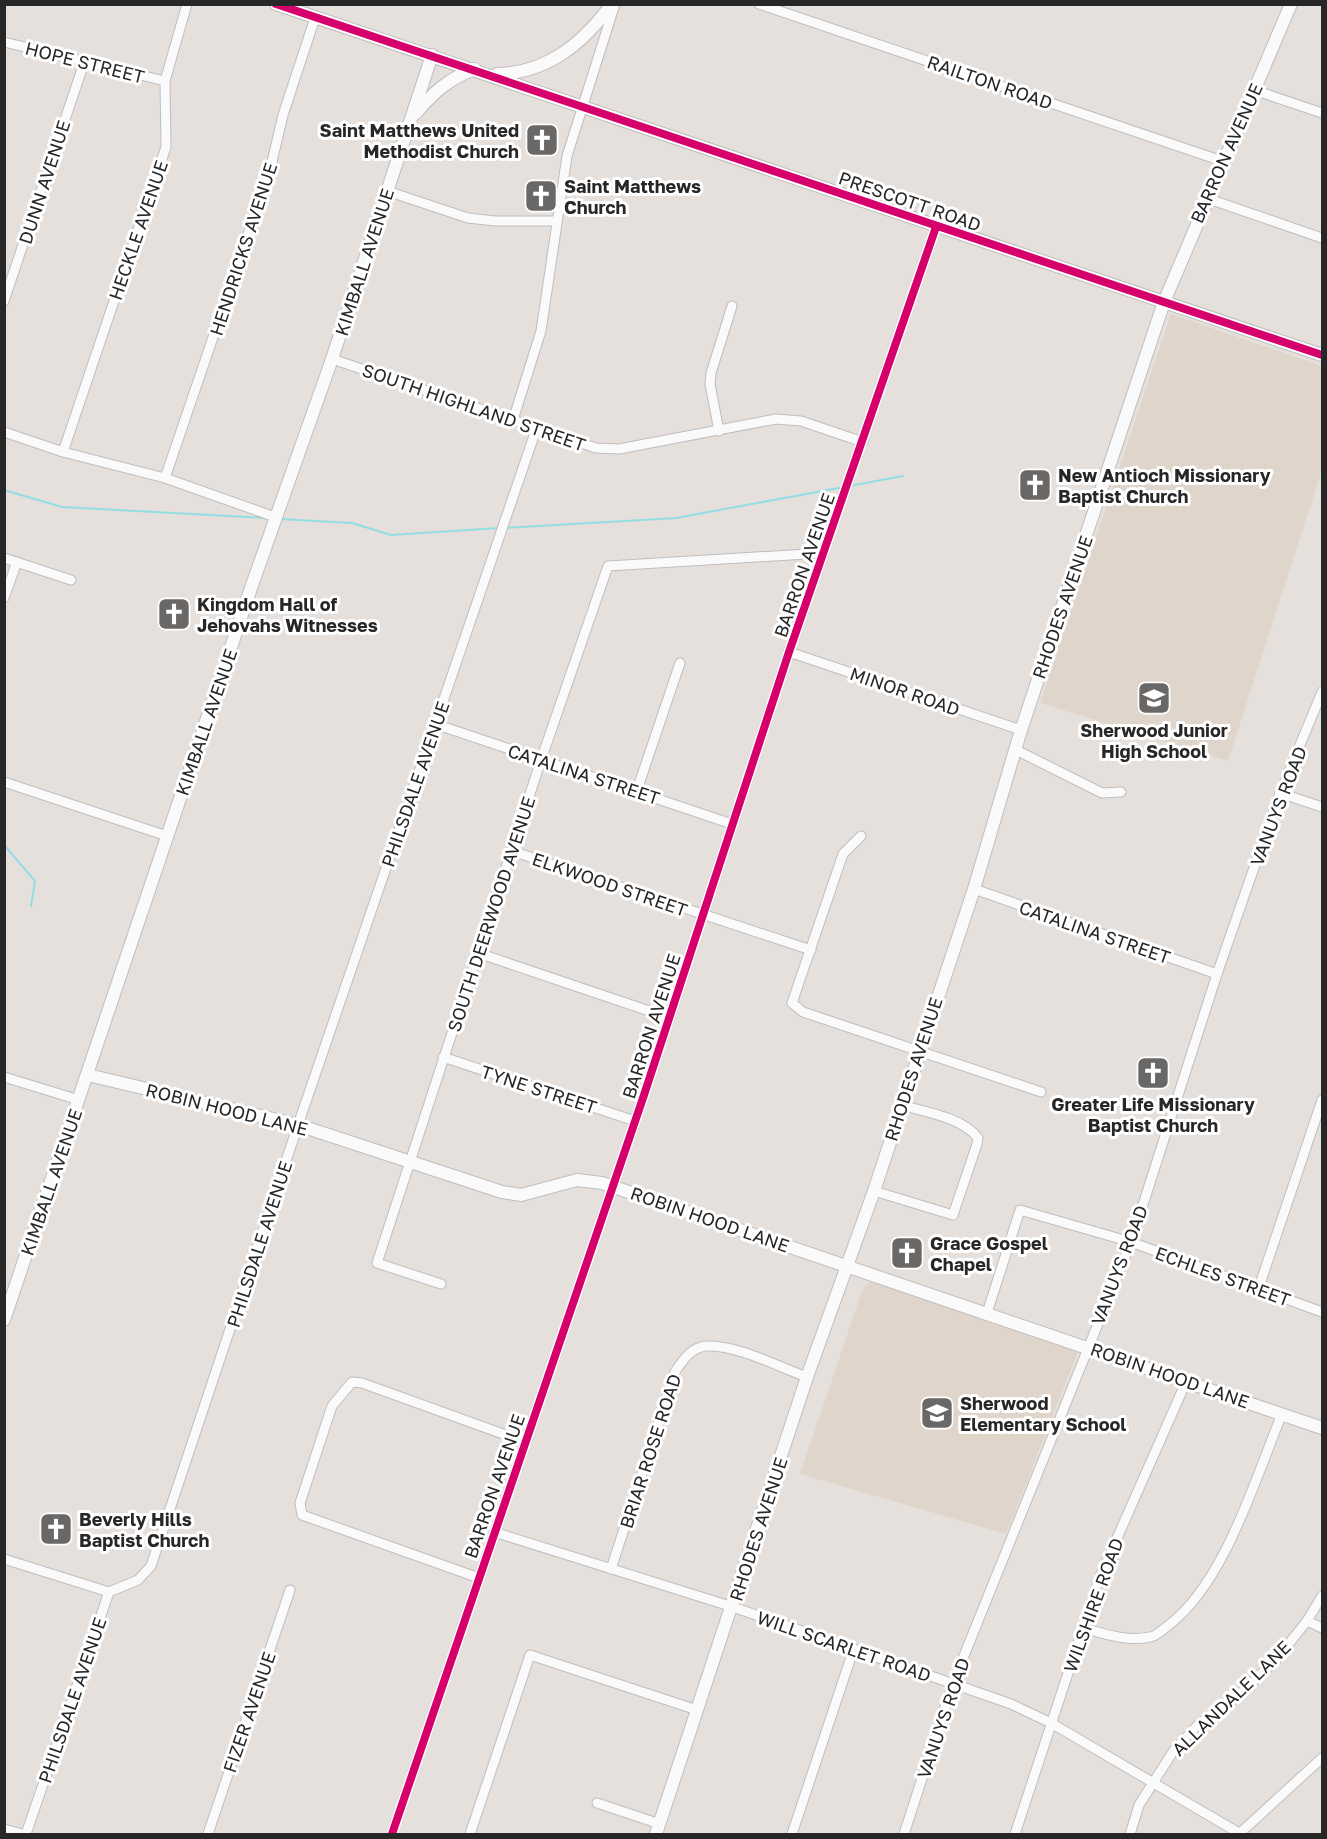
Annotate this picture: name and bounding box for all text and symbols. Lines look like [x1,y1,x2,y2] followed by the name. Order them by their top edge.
[23,37,147,87] street label: HOPE STREET
[925,50,1055,114] street label: RAILTON ROAD
[1185,80,1267,226] street label: BARRON AVENUE
[14,117,74,247] street label: DUNN AVENUE
[320,119,519,162] place label: Saint Matthews United Methodist Church
[524,122,560,158] church icon: Saint Matthews United Methodist Church
[104,157,172,303] street label: HECKLE AVENUE
[205,160,281,338] street label: HENDRICKS AVENUE
[836,166,984,236] street label: PRESCOTT ROAD
[564,175,701,218] place label: Saint Matthews Church
[523,178,559,214] church icon: Saint Matthews Church
[330,186,398,338] street label: KIMBALL AVENUE
[359,358,589,456] street label: SOUTH HIGHLAND STREET
[1058,464,1271,507] place label: New Antioch Missionary Baptist Church
[1017,467,1053,503] church icon: New Antioch Missionary Baptist Church
[769,490,839,640] street label: BARRON AVENUE
[1027,532,1097,682] street label: RHODES AVENUE
[197,593,378,636] place label: Kingdom Hall of Jehovahs Witnesses
[156,596,192,632] church icon: Kingdom Hall of Jehovahs Witnesses
[171,646,241,798] street label: KIMBALL AVENUE
[847,662,963,720] street label: MINOR ROAD
[1136,680,1172,716] school or university icon: Sherwood Junior High School
[376,698,454,870] street label: PHILSDALE AVENUE
[1080,719,1228,762] place label: Sherwood Junior High School
[505,739,663,809] street label: CATALINA STREET
[1245,743,1311,869] street label: VANUYS ROAD
[442,794,540,1034] street label: SOUTH DEERWOOD AVENUE
[529,847,691,921] street label: ELKWOOD STREET
[1016,896,1174,968] street label: CATALINA STREET
[617,951,685,1101] street label: BARRON AVENUE
[879,994,947,1144] street label: RHODES AVENUE
[1135,1055,1171,1091] church icon: Greater Life Missionary Baptist Church
[478,1060,600,1118] street label: TYNE STREET
[144,1078,310,1140] street label: ROBIN HOOD LANE
[1051,1093,1255,1136] place label: Greater Life Missionary Baptist Church
[16,1106,86,1258] street label: KIMBALL AVENUE
[222,1158,296,1330] street label: PHILSDALE AVENUE
[628,1182,792,1256] street label: ROBIN HOOD LANE
[1086,1202,1152,1328] street label: VANUYS ROAD
[930,1232,1048,1275] place label: Grace Gospel Chapel
[889,1235,925,1271] church icon: Grace Gospel Chapel
[1152,1241,1294,1311] street label: ECHLES STREET
[1088,1338,1252,1412] street label: ROBIN HOOD LANE
[615,1371,685,1531] street label: BRIAR ROSE ROAD
[960,1392,1126,1435] place label: Sherwood Elementary School
[919,1395,955,1431] school or university icon: Sherwood Elementary School
[459,1411,529,1561] street label: BARRON AVENUE
[724,1454,792,1604] street label: RHODES AVENUE
[79,1508,209,1551] place label: Beverly Hills Baptist Church
[38,1511,74,1547] church icon: Beverly Hills Baptist Church
[1059,1535,1127,1675] street label: WILSHIRE ROAD
[754,1606,934,1686] street label: WILL SCARLET ROAD
[33,1614,111,1786] street label: PHILSDALE AVENUE
[1167,1636,1295,1760] street label: ALLANDALE LANE
[218,1649,280,1775] street label: FIZER AVENUE
[912,1655,974,1781] street label: VANUYS ROAD

